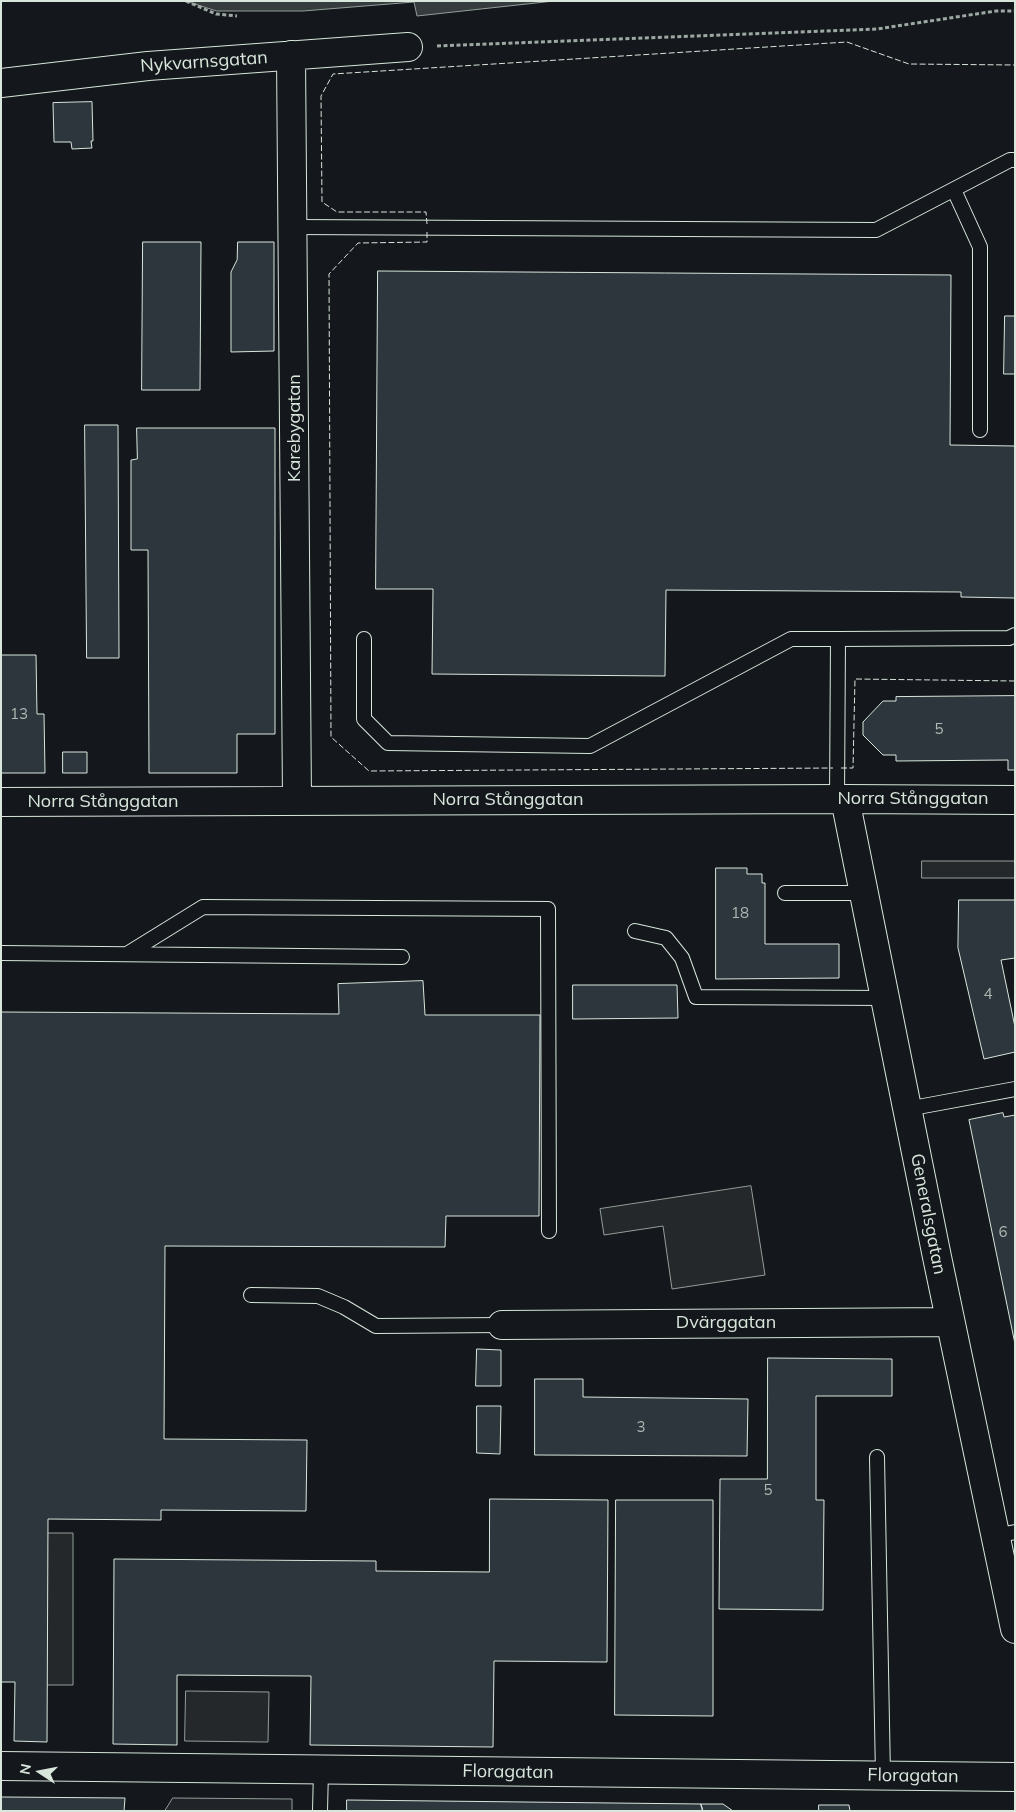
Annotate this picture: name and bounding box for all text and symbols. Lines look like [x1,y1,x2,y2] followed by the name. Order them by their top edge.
[140,47,268,77] street label: Nykvarnsgatan
[284,374,306,482] street label: Karebygatan
[10,705,28,723] house number: 13
[935,720,943,738] house number: 5
[837,788,989,810] street label: Norra Stånggatan
[432,789,584,811] street label: Norra Stånggatan
[27,791,179,813] street label: Norra Stånggatan
[731,904,749,922] house number: 18
[984,985,992,1003] house number: 4
[906,1152,950,1276] street label: Generalsgatan
[999,1223,1007,1241] house number: 6
[676,1312,776,1334] street label: Dvärggatan
[637,1418,645,1436] house number: 3
[764,1481,772,1499] house number: 5
[15,1747,65,1797] north arrow
[462,1760,554,1784] street label: Floragatan
[15,1762,35,1776] text: N
[867,1764,959,1788] street label: Floragatan

